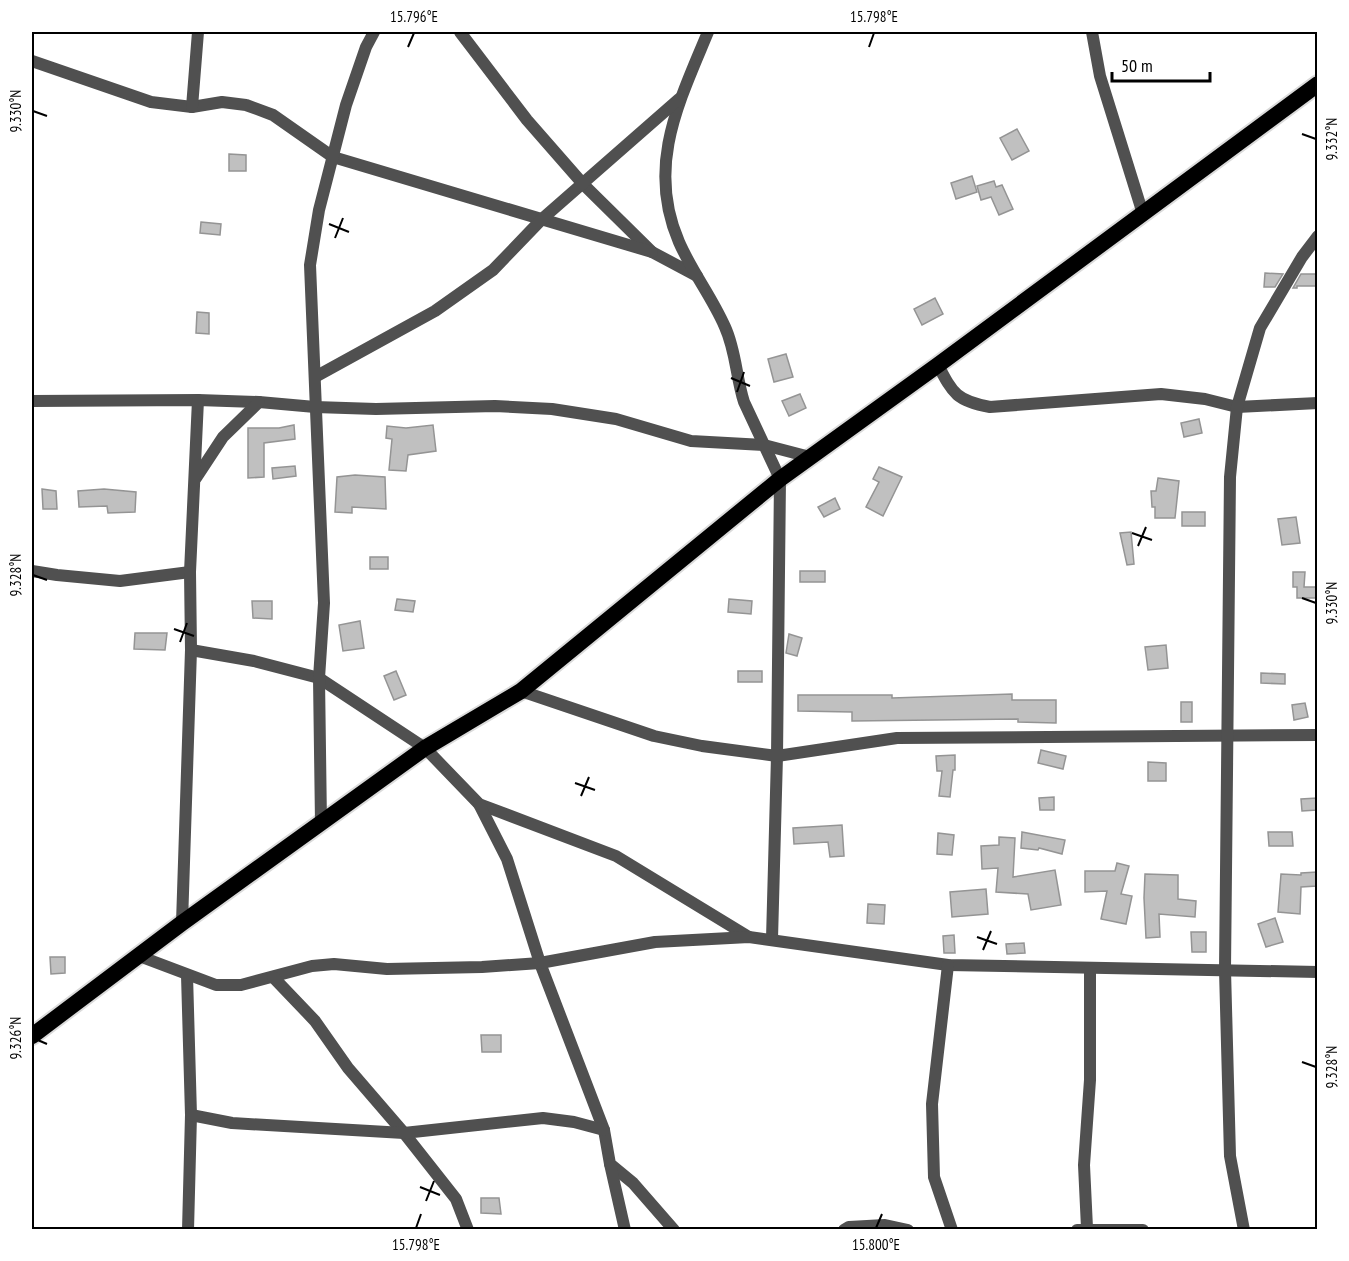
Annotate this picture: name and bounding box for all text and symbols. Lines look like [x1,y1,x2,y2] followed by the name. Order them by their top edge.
[390,7,438,26] text: 15.796°E
[850,7,898,26] text: 15.798°E
[1112,45,1210,83] scale bar
[1121,54,1153,77] text: 50 m
[6,90,25,132] text: 9.330°N
[1322,118,1341,160] text: 9.332°N
[6,554,25,596] text: 9.328°N
[1322,582,1341,624] text: 9.330°N
[6,1017,25,1059] text: 9.326°N
[1322,1046,1341,1088] text: 9.328°N
[392,1235,440,1254] text: 15.798°E
[852,1235,900,1254] text: 15.800°E

